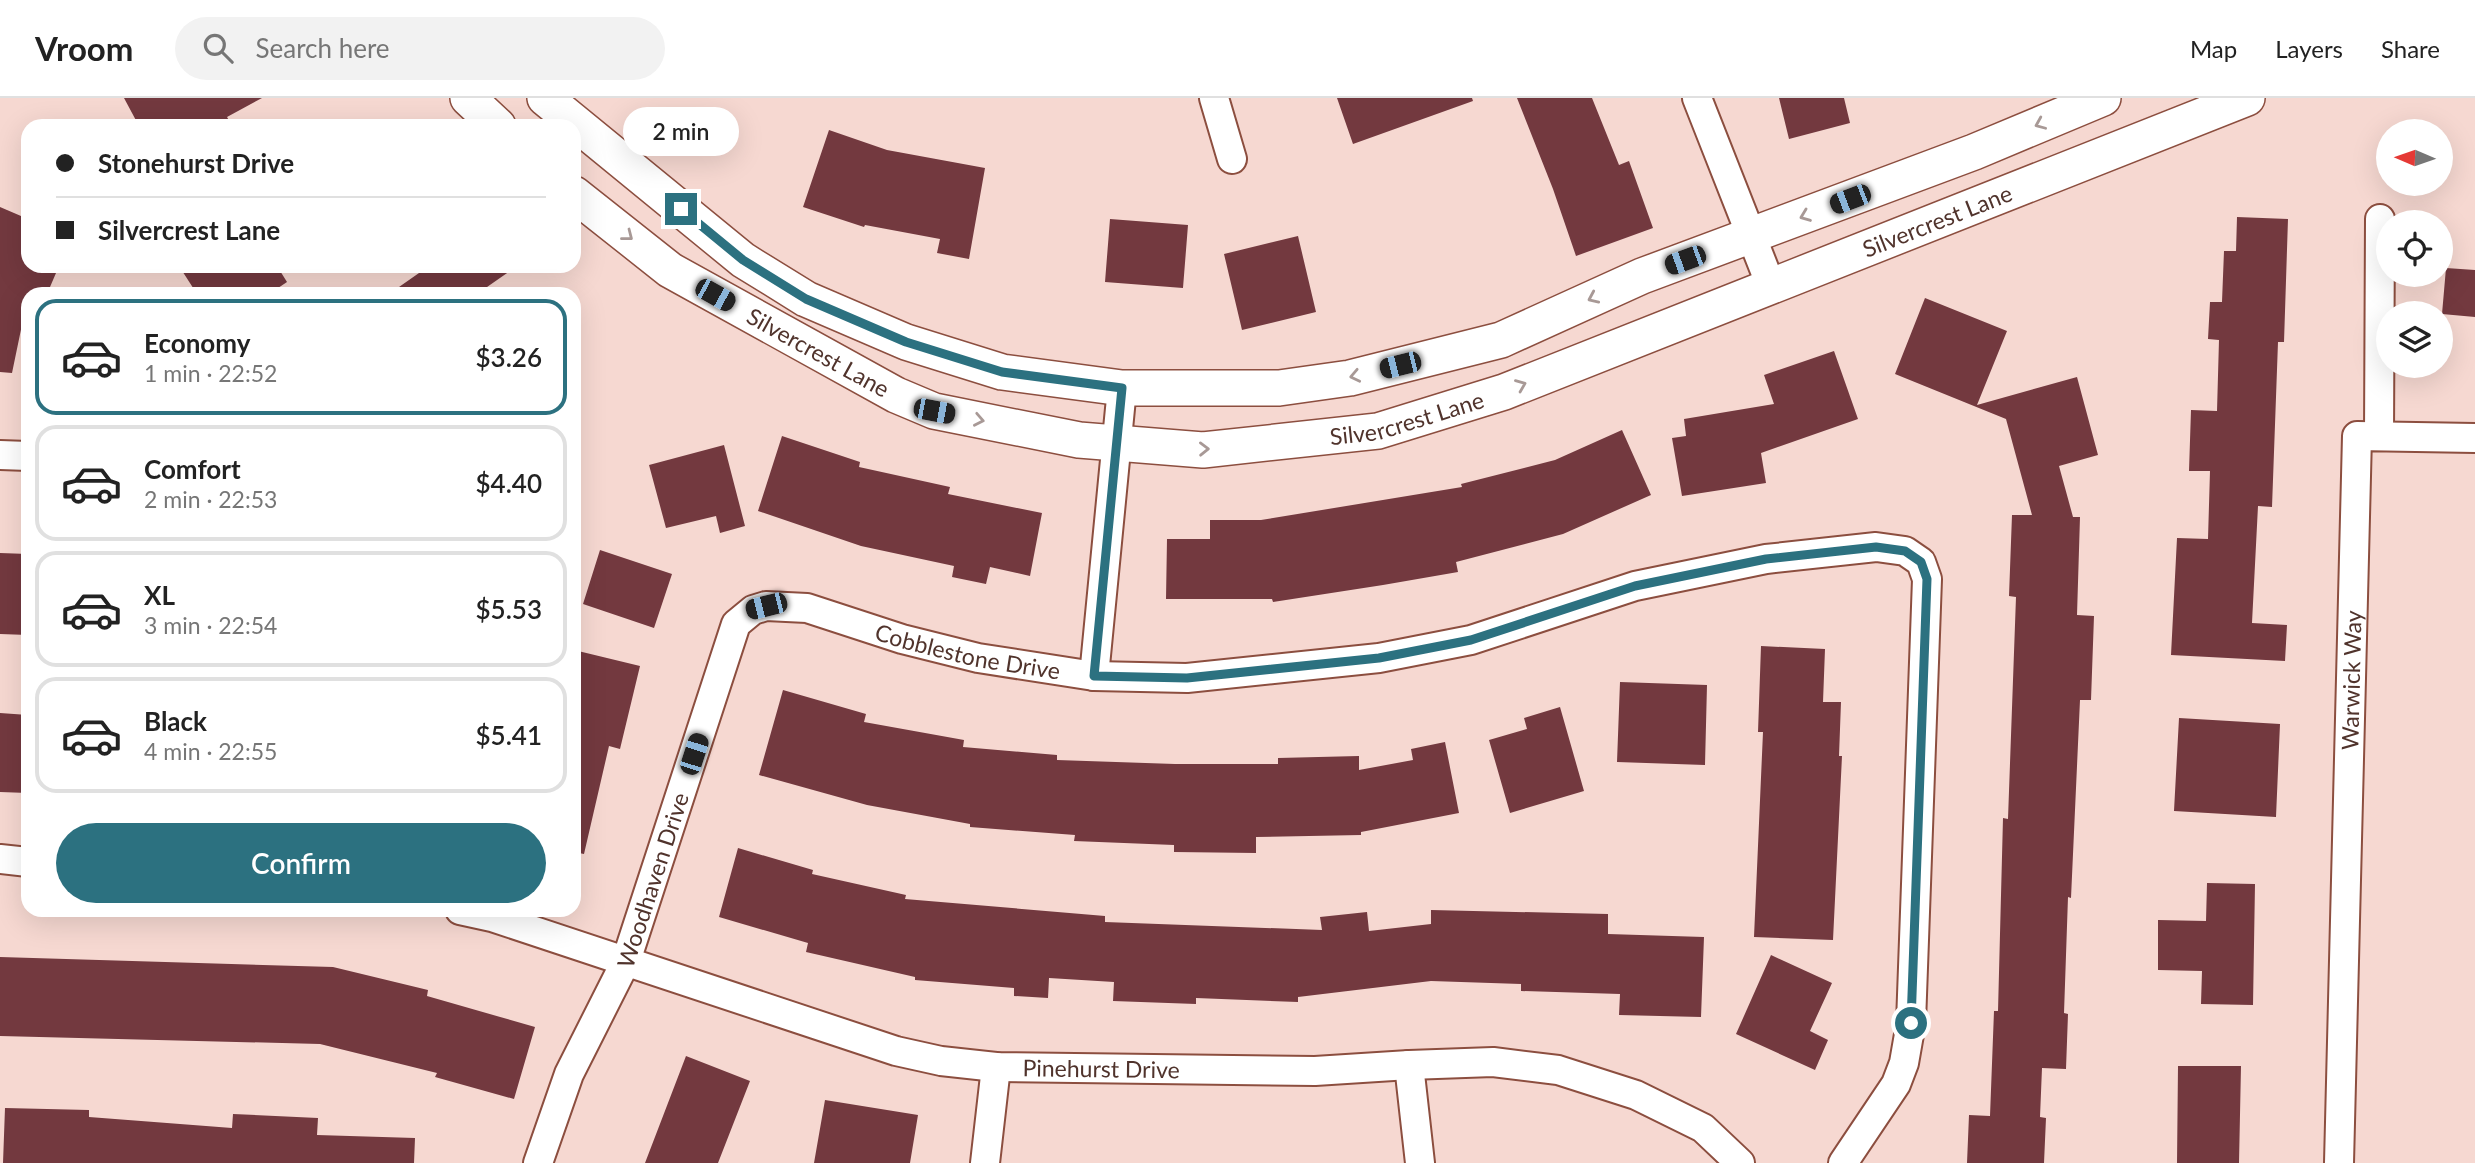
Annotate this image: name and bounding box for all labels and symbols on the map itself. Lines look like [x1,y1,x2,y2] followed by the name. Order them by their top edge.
[623,108,739,156] callout: 2 min
[2035,116,2047,130] one-way arrow
[2376,119,2454,196] north arrow
[1858,178,2016,263] street label: Silvercrest Lane
[1827,182,1874,216] car
[665,193,697,225] route end
[1800,207,1812,221] one-way arrow
[620,228,632,241] one-way arrow
[1662,243,1709,277] car
[692,276,739,314] car
[1588,290,1600,304] one-way arrow
[742,301,894,403] street label: Silvercrest Lane
[1378,350,1423,380] car
[1349,368,1361,383] one-way arrow
[1514,379,1526,393] one-way arrow
[1328,385,1487,450] street label: Silvercrest Lane
[912,397,957,425] car
[973,411,985,426] one-way arrow
[1199,441,1209,457] one-way arrow
[744,591,789,621] car
[2335,610,2367,750] street label: Warwick Way
[872,617,1062,685] street label: Cobblestone Drive
[678,731,711,777] car
[611,789,694,971] street label: Woodhaven Drive
[1895,1007,1927,1039] route start
[1022,1053,1180,1083] street label: Pinehurst Drive

